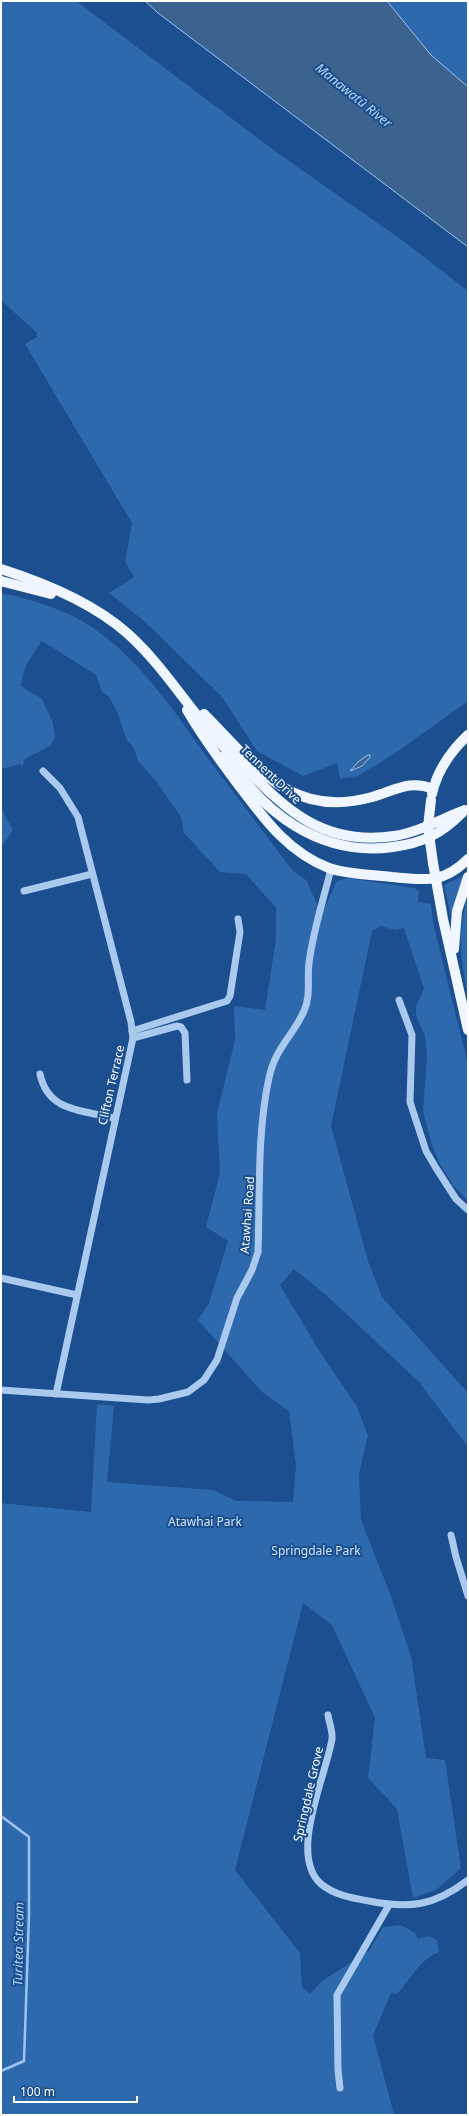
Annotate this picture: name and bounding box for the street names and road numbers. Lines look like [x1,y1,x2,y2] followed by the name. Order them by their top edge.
[237,741,305,808] street label: Tennent Drive
[94,1043,129,1127] street label: Clifton Terrace
[236,1176,258,1254] street label: Atawhai Road
[289,1744,327,1843] street label: Springdale Grove

